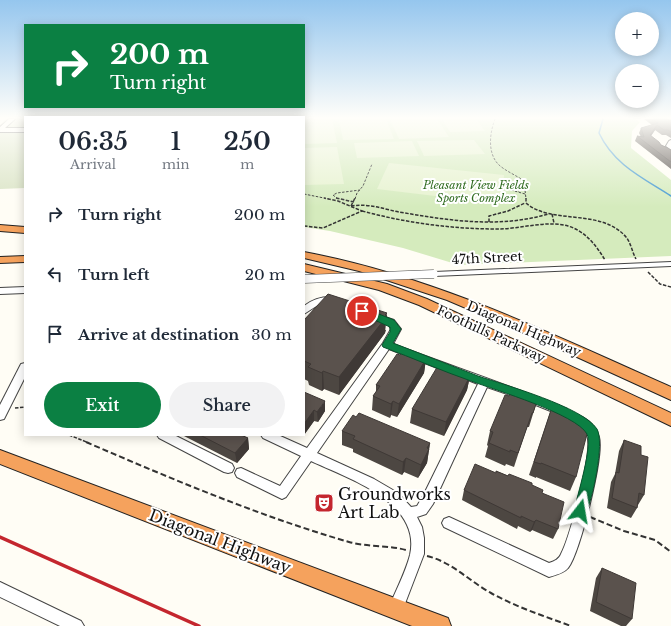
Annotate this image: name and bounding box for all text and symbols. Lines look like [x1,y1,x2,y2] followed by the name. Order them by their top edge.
[615,12,659,108] map controls
[615,12,659,56] button: +
[110,37,209,72] text: 200 m
[44,40,96,92] icon: right
[615,64,659,108] button: −
[110,72,206,94] text: Turn right
[58,127,128,156] text: 06:35
[170,127,181,156] text: 1
[224,127,271,156] text: 250
[70,156,116,173] text: Arrival
[162,156,189,173] text: min
[240,156,254,173] text: m
[422,178,529,205] park label: Pleasant View Fields Sports Complex
[44,203,66,225] icon: right
[78,205,161,224] text: Turn right
[234,205,285,224] text: 200 m
[451,248,523,268] street label: 47th Street
[44,263,66,285] icon: left
[78,265,149,284] text: Turn left
[245,265,285,284] text: 20 m
[345,294,379,328] pin
[464,297,584,361] street label: Diagonal Highway
[351,300,373,322] icon: arrive
[434,301,549,367] street label: Foothills Parkway
[44,323,66,345] icon: arrive
[78,325,239,344] text: Arrive at destination
[251,325,292,344] text: 30 m
[44,382,161,428] button: Exit
[169,382,285,428] button: Share
[337,484,451,522] place label: Groundworks Art Lab
[559,490,601,532] position arrow
[313,492,335,514] theatre icon: Groundworks Art Lab
[146,505,295,578] street label: Diagonal Highway

